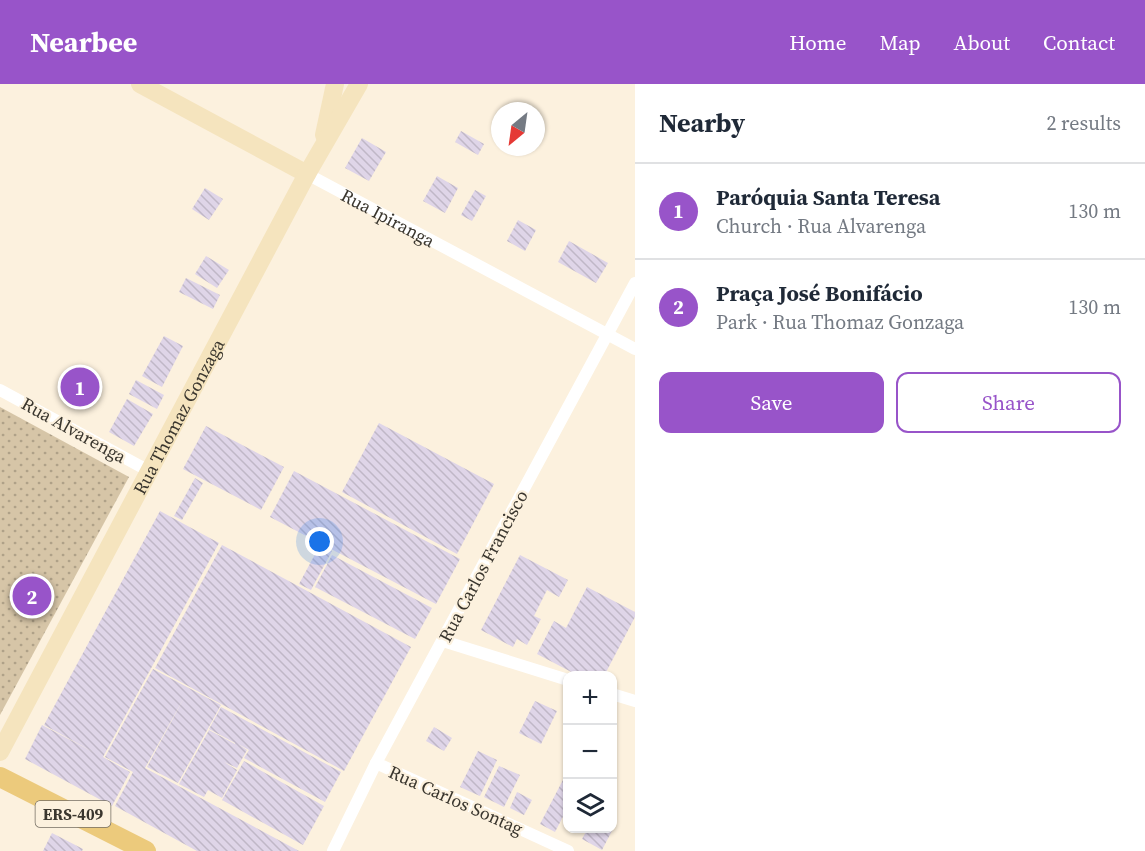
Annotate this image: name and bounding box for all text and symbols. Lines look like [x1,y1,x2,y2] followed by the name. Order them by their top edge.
[30,23,137,61] text: Nearbee
[789,28,847,57] text: Home
[880,28,921,57] text: Map
[954,28,1010,57] text: About
[1043,28,1115,57] text: Contact
[491,102,545,156] north arrow
[659,105,745,141] text: Nearby
[1046,109,1121,137] text: 2 results
[337,182,440,253] street label: Rua Ipiranga
[716,182,940,212] text: Paróquia Santa Teresa
[673,197,684,225] text: 1
[1068,197,1121,225] text: 130 m
[716,212,926,240] text: Church · Rua Alvarenga
[716,278,923,308] text: Praça José Bonifácio
[673,293,684,321] text: 2
[1068,293,1121,321] text: 130 m
[716,308,964,336] text: Park · Rua Thomaz Gonzaga
[127,333,230,499] street label: Rua Thomaz Gonzaga
[60,364,100,410] pin: 1
[659,372,884,433] button: Save
[896,372,1121,433] button: Share
[17,391,132,469] street label: Rua Alvarenga
[432,486,534,646] street label: Rua Carlos Francisco
[305,527,334,556] your location
[12,574,51,618] pin: 2
[563,671,617,833] map controls
[563,671,617,725] button: +
[563,725,617,779] button: −
[385,759,527,841] street label: Rua Carlos Sontag
[563,779,617,833] button: layers
[36,801,110,827] road number: ERS-409

